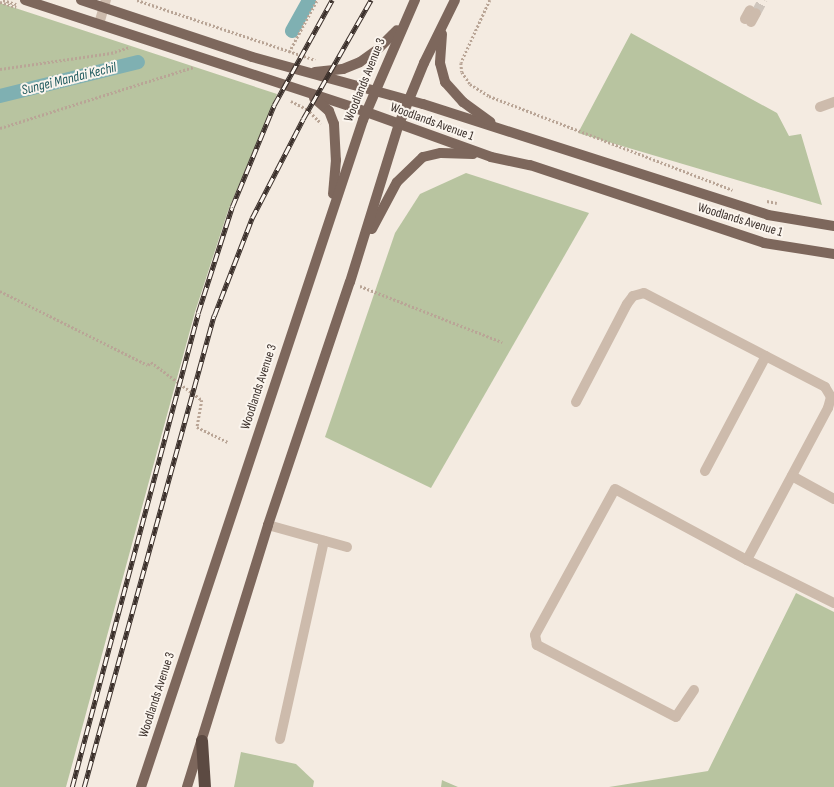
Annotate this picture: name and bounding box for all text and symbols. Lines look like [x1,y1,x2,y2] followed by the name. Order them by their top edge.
[341,36,389,124] street label: Woodlands Avenue 3
[20,59,118,99] water label: Sungei Mandai Kechil
[388,100,476,144] street label: Woodlands Avenue 1
[696,200,784,240] street label: Woodlands Avenue 1
[238,342,280,432] street label: Woodlands Avenue 3
[136,650,178,740] street label: Woodlands Avenue 3

